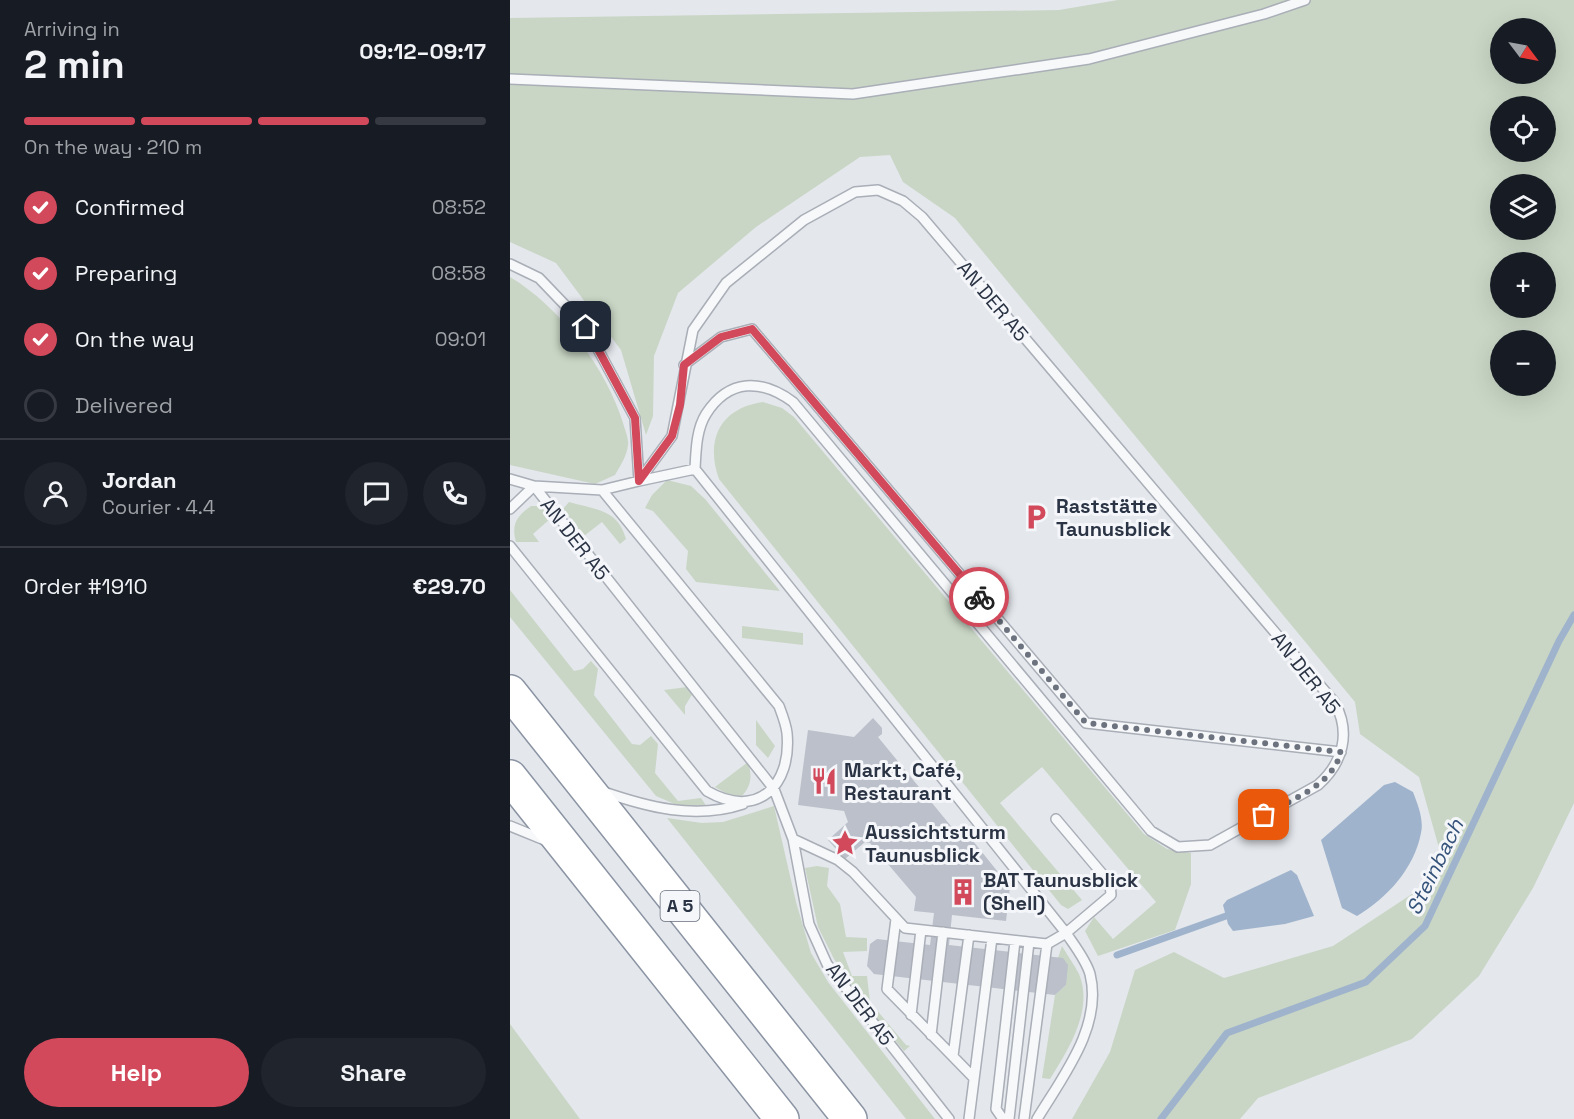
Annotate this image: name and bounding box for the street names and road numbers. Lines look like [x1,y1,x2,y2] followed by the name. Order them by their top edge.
[952,255,1034,347] street label: AN DER A5
[535,493,615,585] street label: AN DER A5
[1266,627,1346,719] street label: AN DER A5
[660,891,700,921] road number: A 5
[820,957,900,1051] street label: AN DER A5

